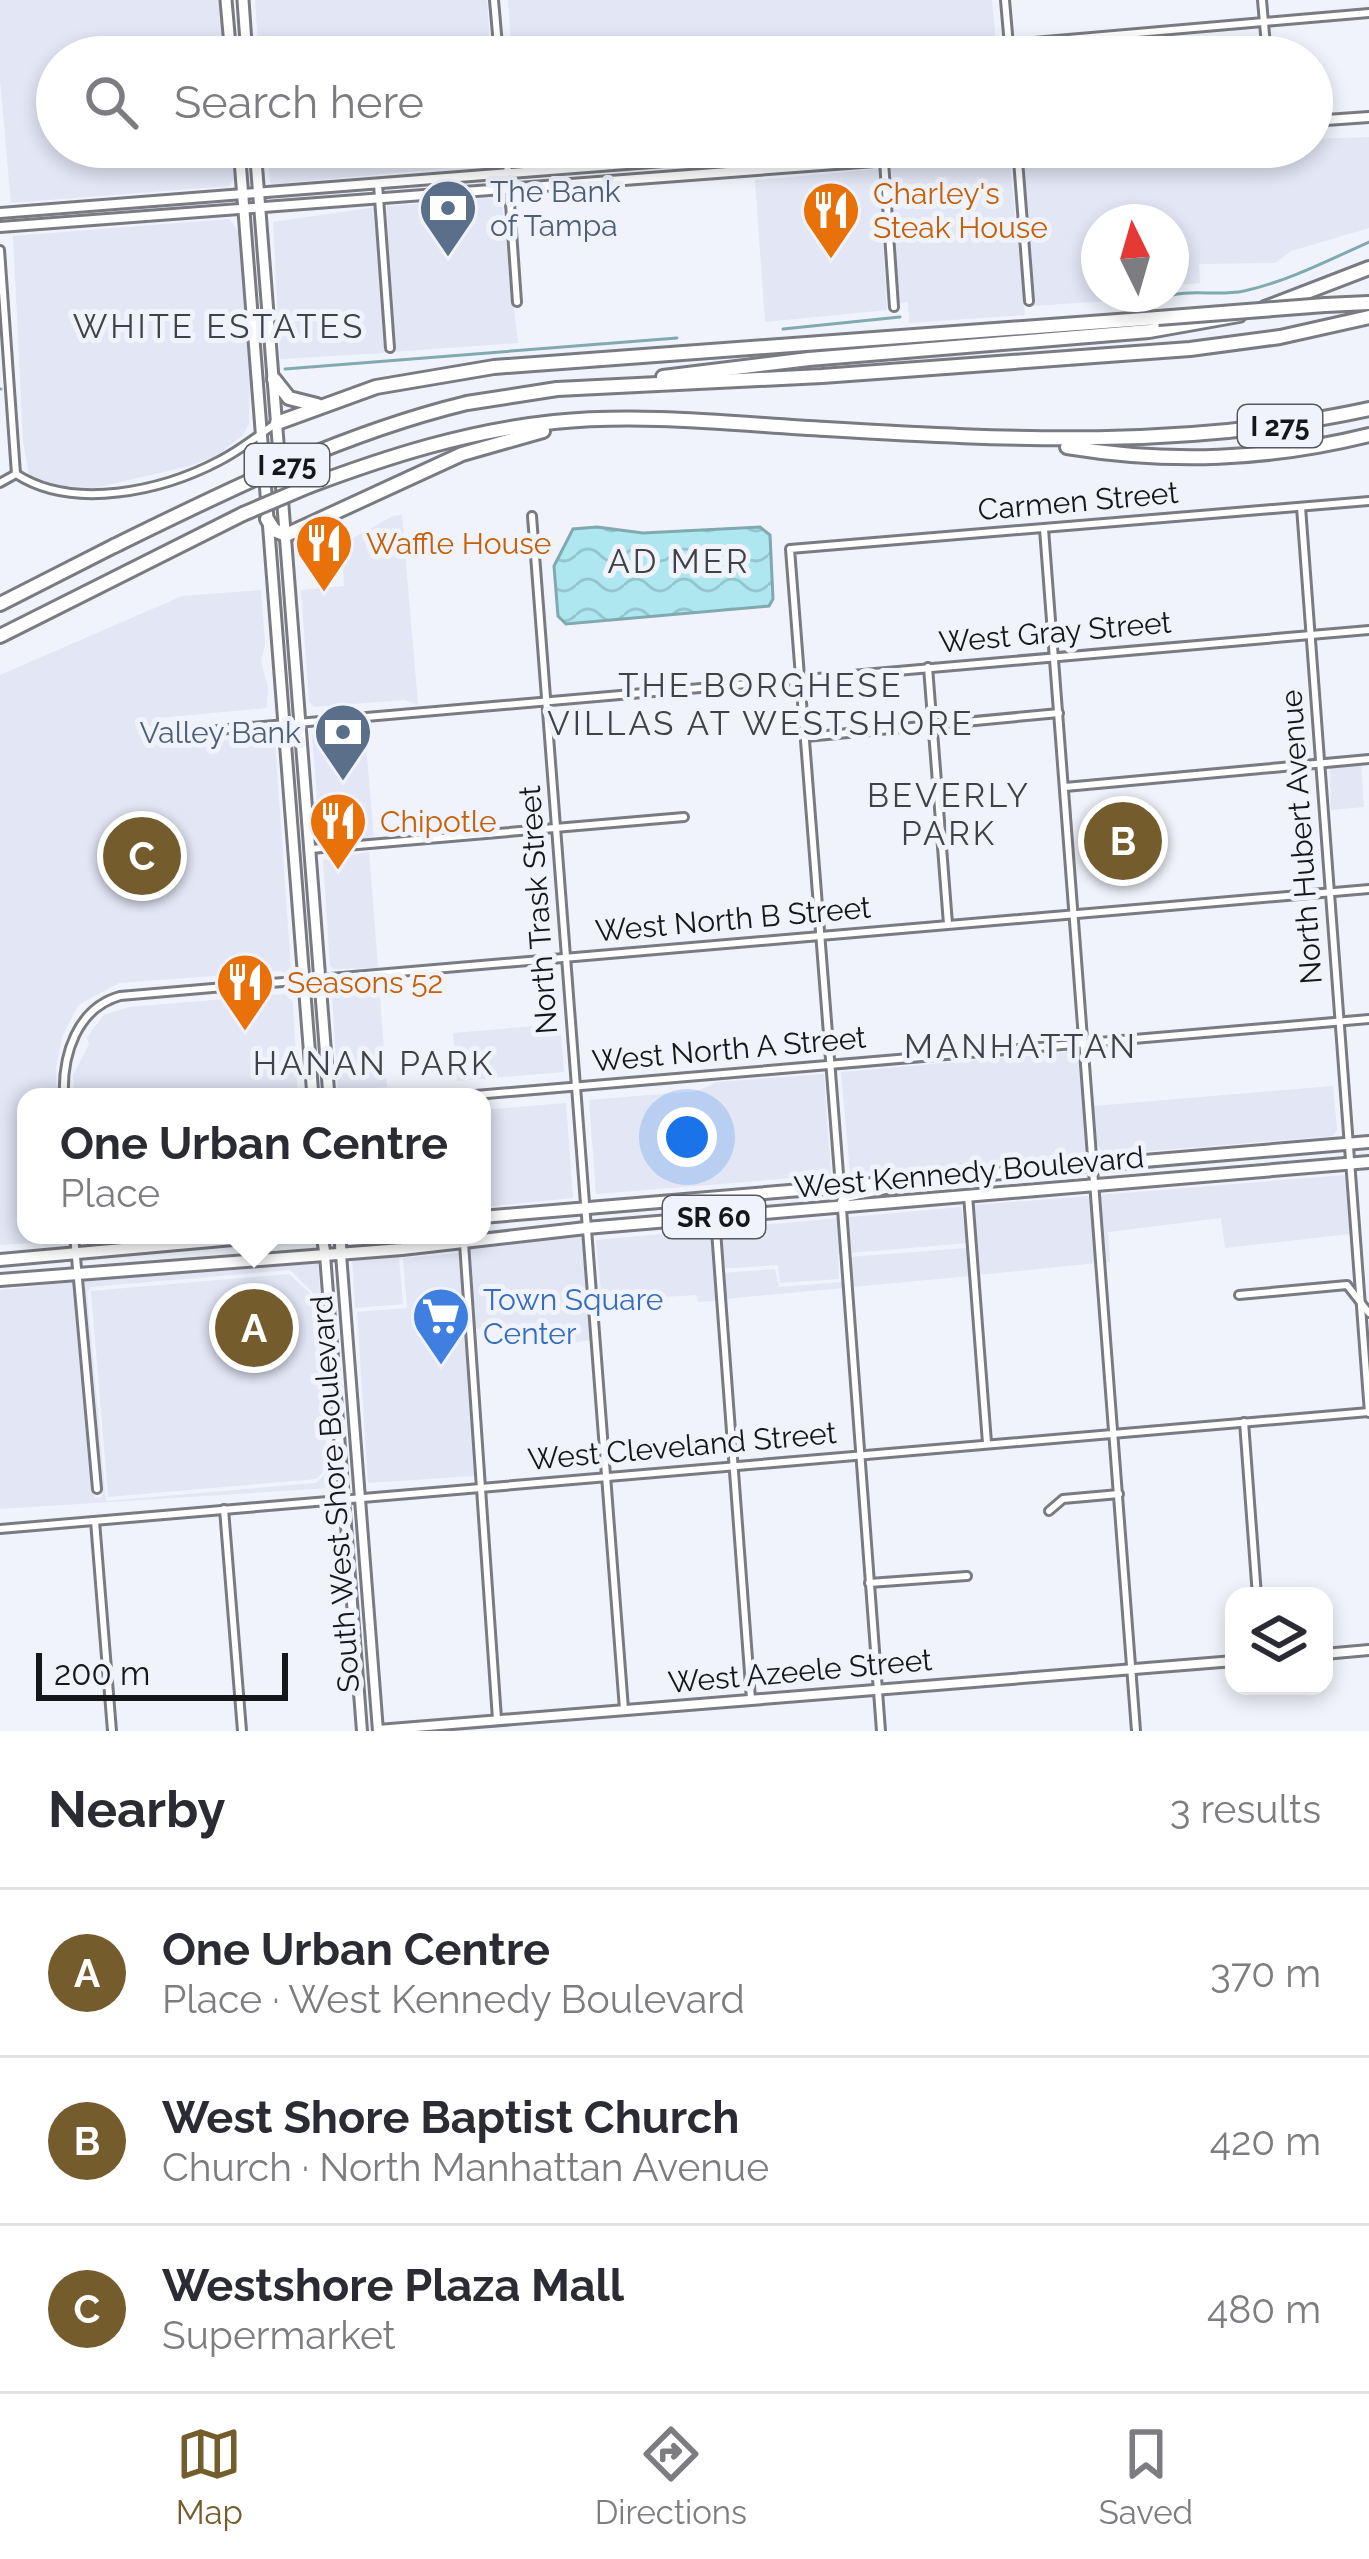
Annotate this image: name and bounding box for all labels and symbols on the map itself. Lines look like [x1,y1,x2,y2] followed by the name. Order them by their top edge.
[490,174,621,243] place label: The Bank of Tampa
[873,176,1048,245] place label: Charley's Steak House
[417,177,479,259] bank icon: The Bank of Tampa
[800,179,862,261] restaurant icon: Charley's Steak House
[1081,204,1189,312] north arrow
[73,307,365,346] district label: WHITE ESTATES
[1238,405,1322,447] road number: I 275
[245,444,329,486] road number: I 275
[976,475,1180,527] street label: Carmen Street
[293,512,355,594] restaurant icon: Waffle House
[366,526,551,561] place label: Waffle House
[608,542,750,581] district label: AD MER
[937,604,1173,660] street label: West Gray Street
[547,666,975,743] district label: THE BORGHESE VILLAS AT WESTSHORE
[1273,689,1329,985] street label: North Hubert Avenue
[312,701,374,783] bank icon: Valley Bank
[140,715,301,750] place label: Valley Bank
[867,776,1031,853] district label: BEVERLY PARK
[512,784,564,1036] street label: North Trask Street
[307,790,369,872] restaurant icon: Chipotle
[1084,796,1162,886] pin: B
[380,804,497,839] place label: Chipotle
[103,811,181,901] pin: C
[594,890,872,948] street label: West North B Street
[214,951,276,1033] restaurant icon: Seasons 52
[287,965,443,1000] place label: Seasons 52
[591,1020,867,1078] street label: West North A Street
[904,1027,1138,1066] district label: MANHATTAN
[253,1044,495,1083] district label: HANAN PARK
[657,1107,717,1167] your location
[793,1139,1145,1205] street label: West Kennedy Boulevard
[663,1196,765,1238] road number: SR 60
[483,1282,663,1351] place label: Town Square Center
[215,1283,293,1373] pin: A
[410,1285,472,1367] supermarket icon: Town Square Center
[304,1294,366,1694] street label: South West Shore Boulevard
[526,1415,838,1477] street label: West Cleveland Street
[667,1642,933,1700] street label: West Azeele Street
[36,1647,288,1700] scale bar

